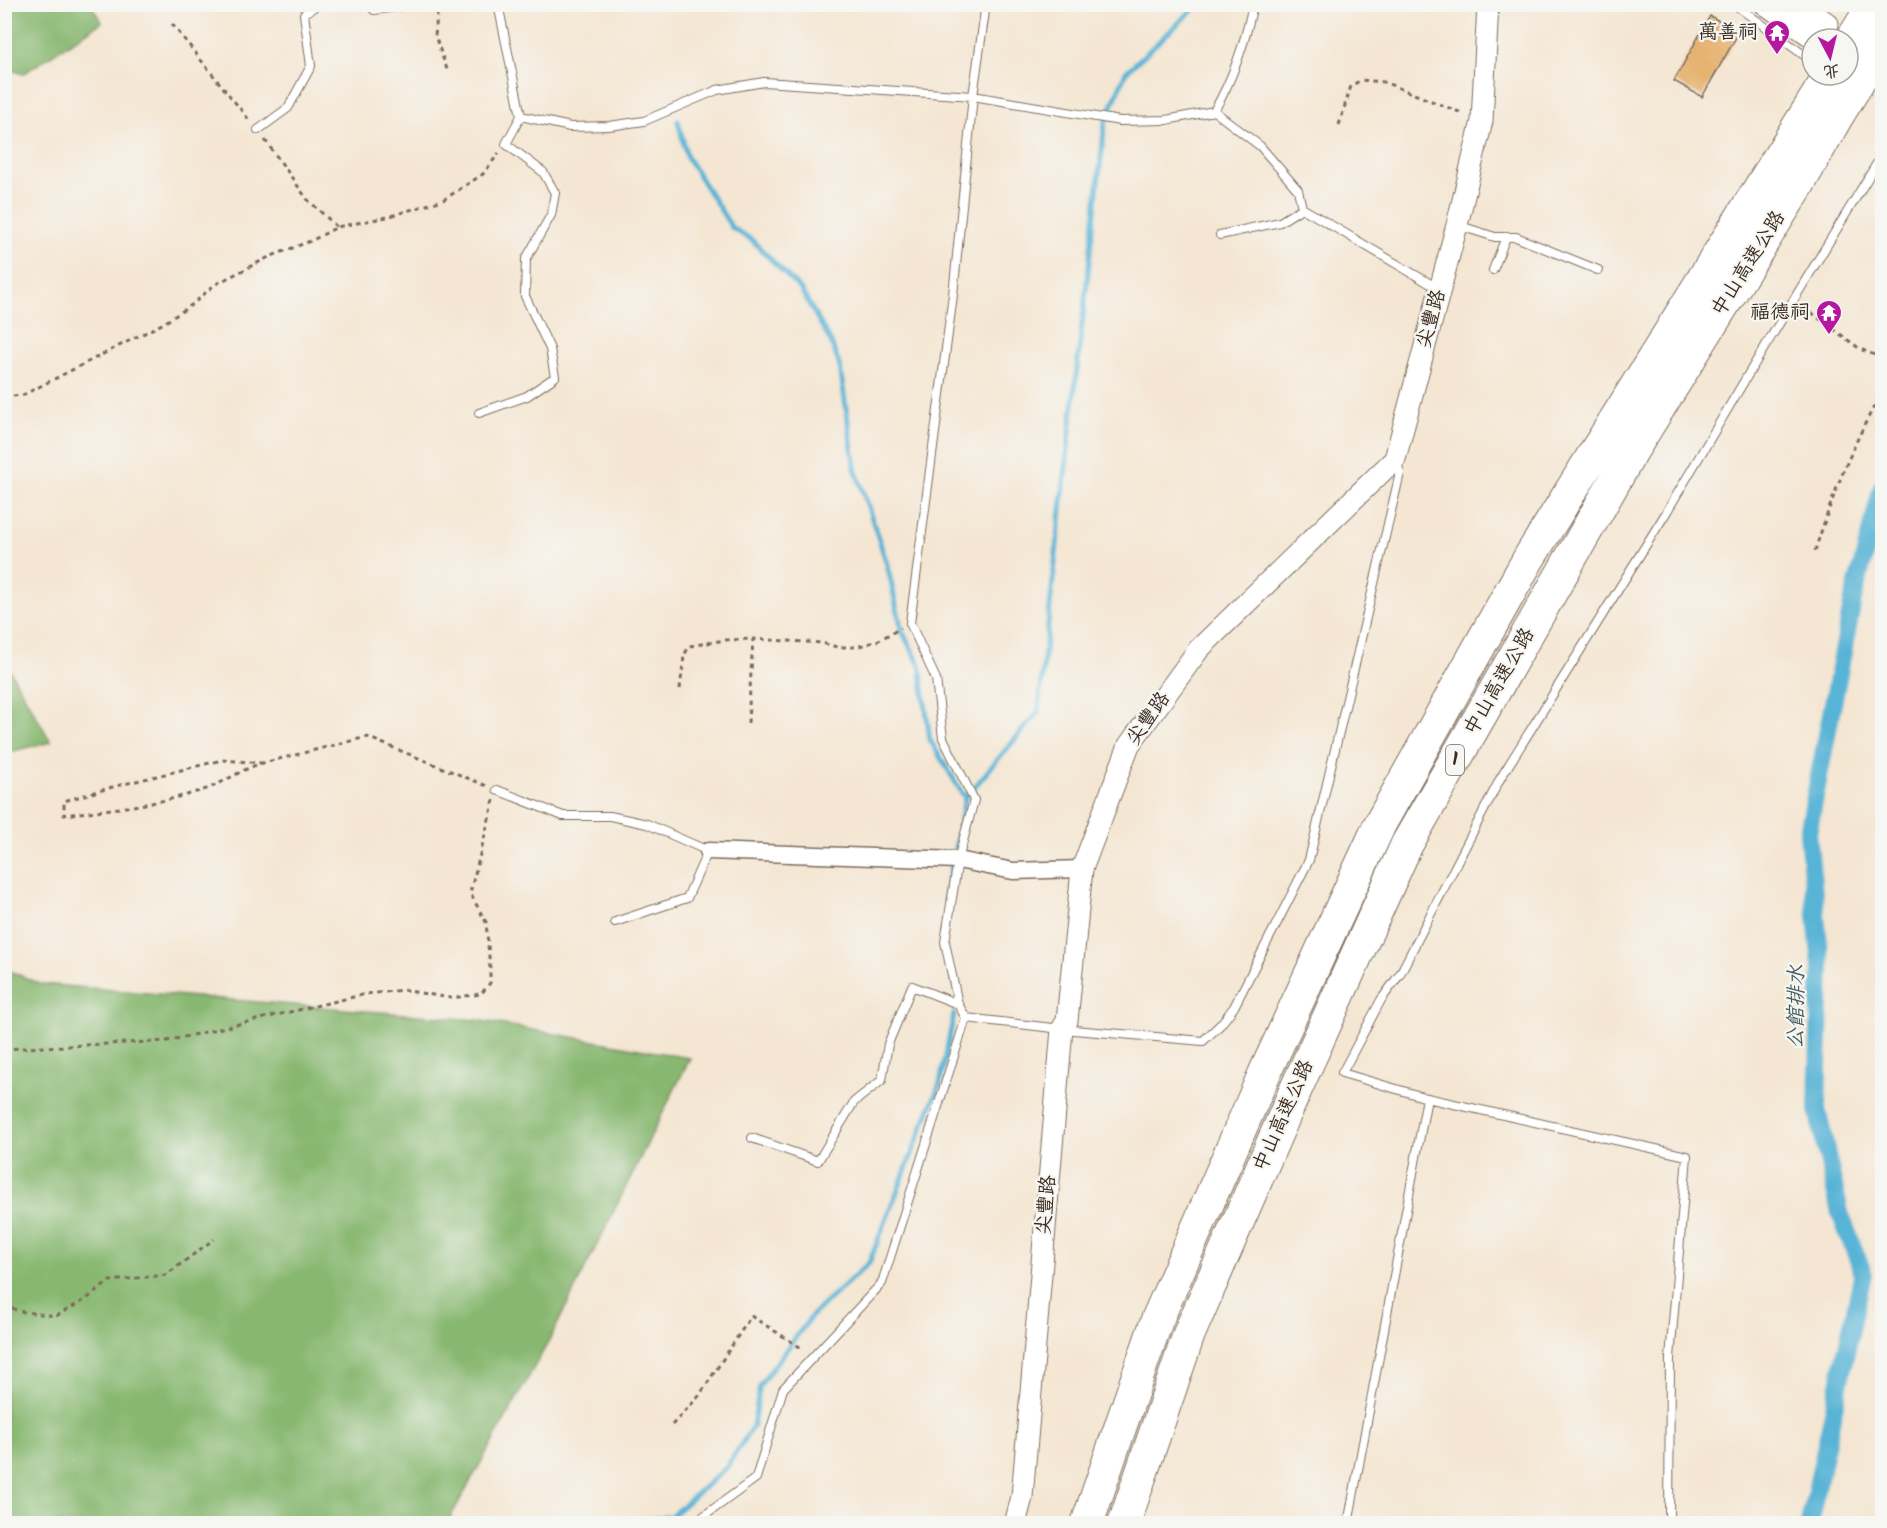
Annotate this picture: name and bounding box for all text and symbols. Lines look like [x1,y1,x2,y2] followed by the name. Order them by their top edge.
[1698,17,1758,49] place label: 萬善祠
[1762,18,1792,56] temple icon: 萬善祠
[1800,27,1860,87] north arrow
[1822,57,1841,84] text: 北
[1704,204,1795,323] street label: 中山高速公路
[1409,285,1455,352] street label: 尖豐路
[1750,297,1810,329] place label: 福德祠
[1814,298,1844,336] temple icon: 福德祠
[1456,621,1544,742] street label: 中山高速公路
[1119,684,1180,753] street label: 尖豐路
[1446,745,1464,775] road number: 1
[1780,964,1814,1049] water label: 公館排水
[1245,1054,1323,1177] street label: 中山高速公路
[1028,1173,1066,1236] street label: 尖豐路

